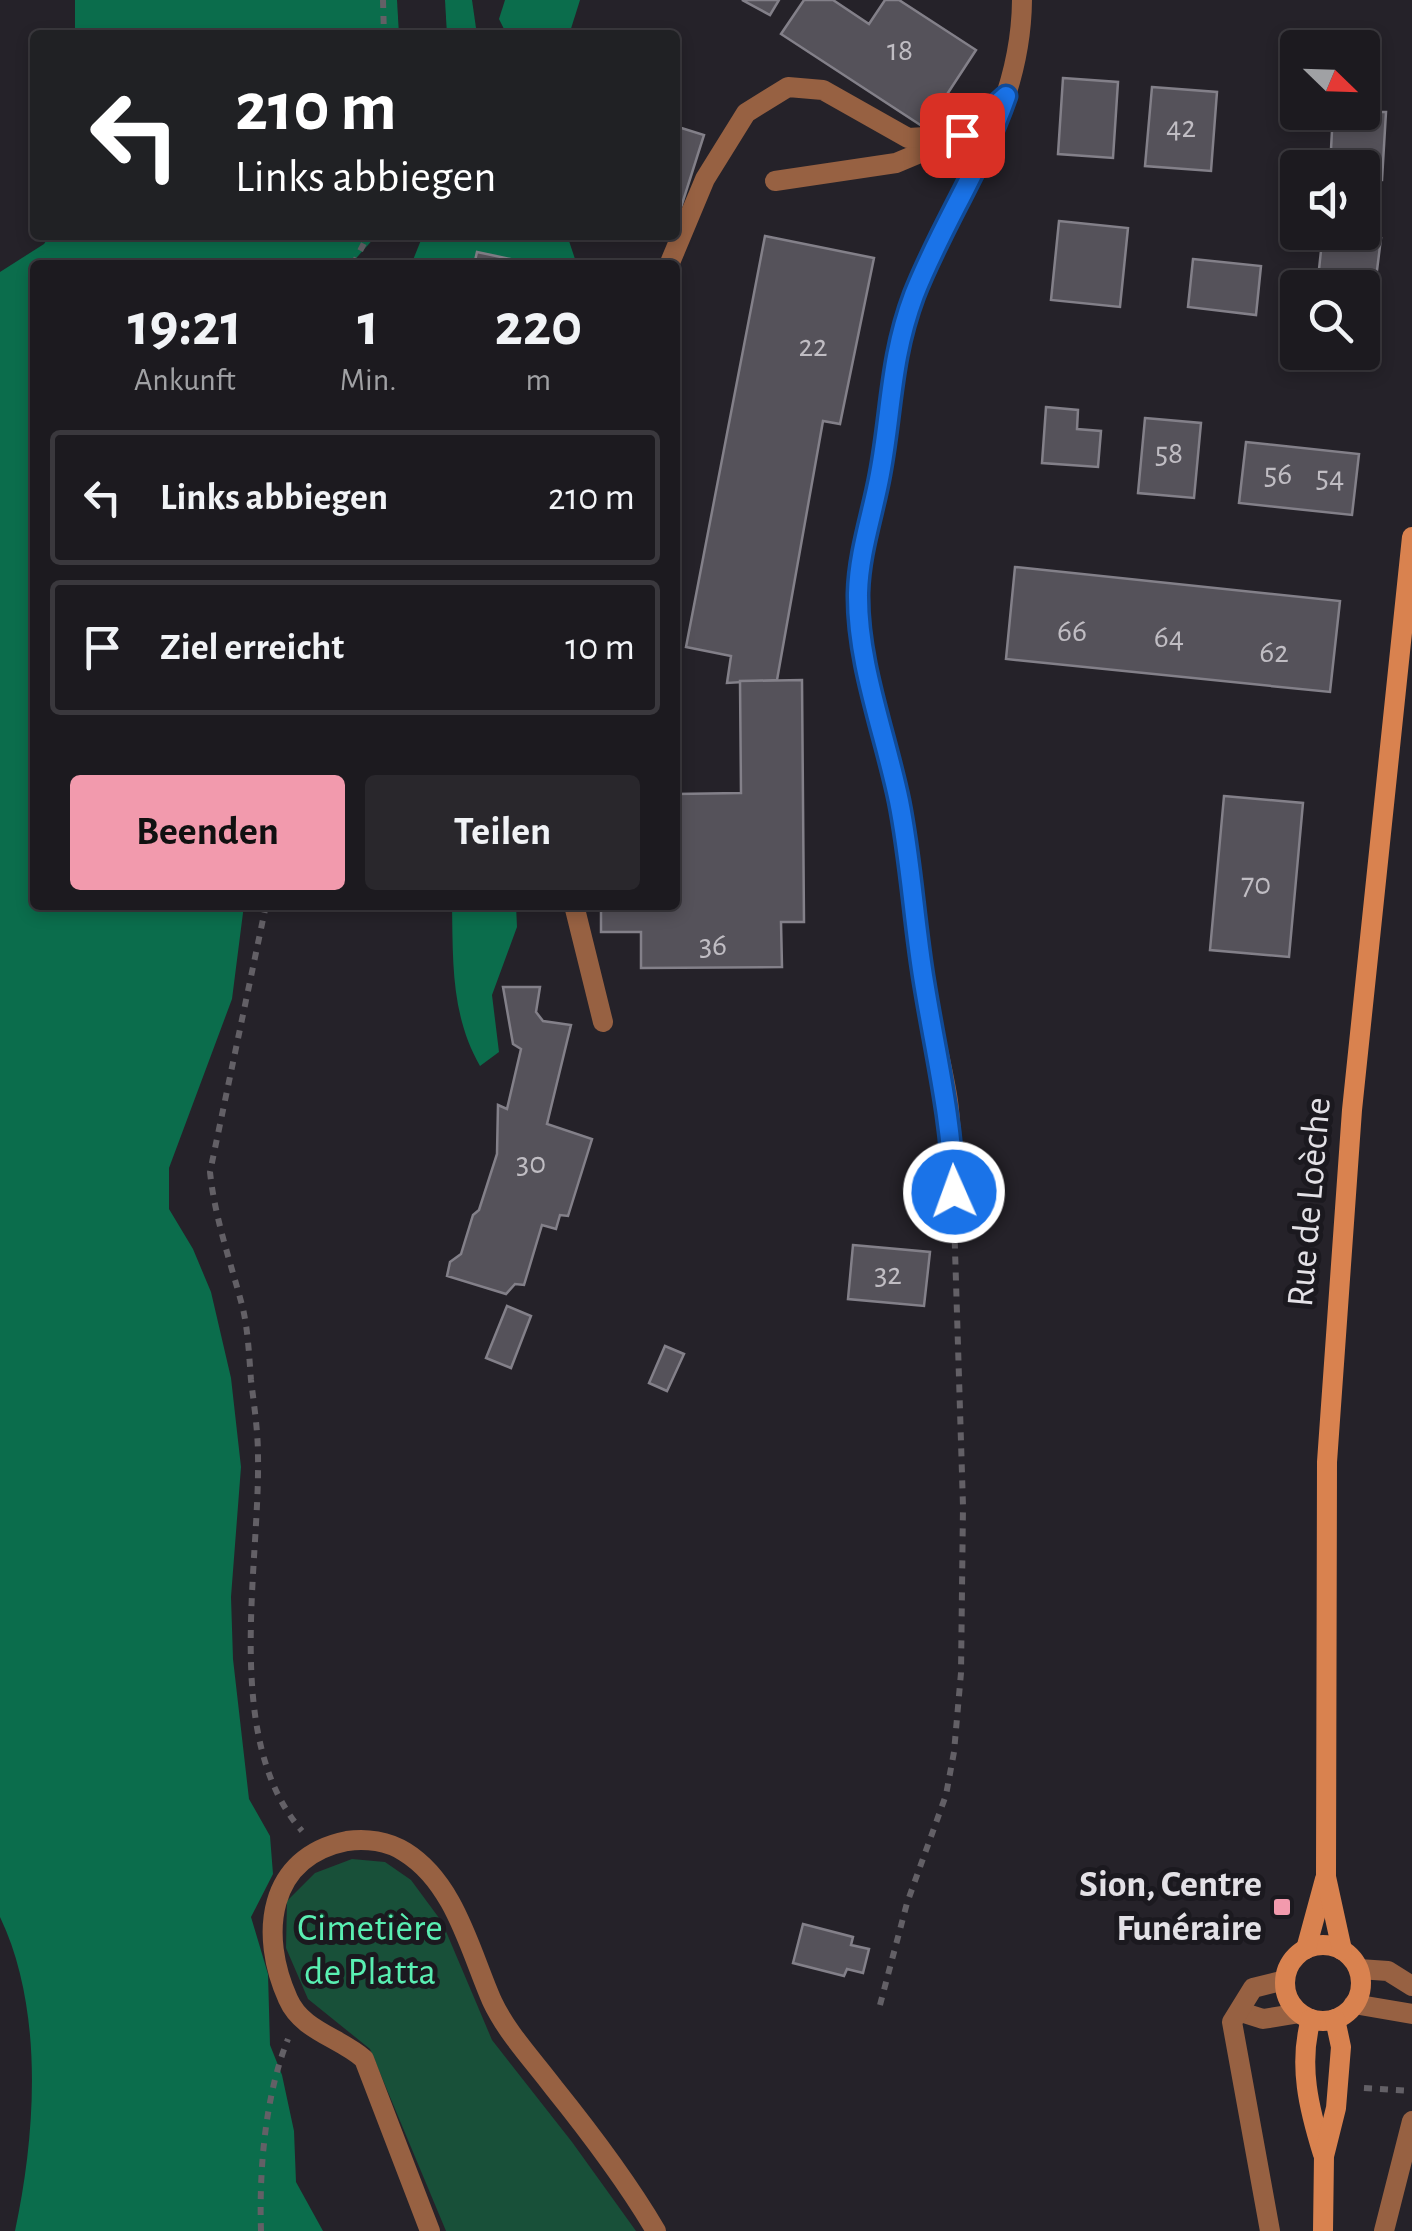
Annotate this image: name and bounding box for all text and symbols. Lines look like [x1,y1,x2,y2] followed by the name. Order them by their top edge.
[1280,30,1380,130] north arrow
[1280,30,1380,370] map controls
[887,34,913,66] house number: 18
[70,70,200,200] icon: left
[235,73,397,143] text: 210 m
[920,93,1005,178] pin
[935,108,990,163] icon: arrive
[1166,111,1196,143] house number: 42
[1280,150,1380,250] button: sound
[235,155,497,200] text: Links abbiegen
[1280,270,1380,370] button: search
[128,296,242,356] text: 19:21
[357,296,379,356] text: 1
[494,296,582,356] text: 220
[798,330,828,362] house number: 22
[134,364,236,396] text: Ankunft
[340,364,397,396] text: Min.
[526,364,551,396] text: m
[1155,437,1183,469] house number: 58
[1264,458,1292,490] house number: 56
[1316,461,1344,493] house number: 54
[75,470,130,525] icon: left
[160,479,388,517] text: Links abbiegen
[548,479,635,517] text: 210 m
[1057,615,1087,647] house number: 66
[75,620,130,675] icon: arrive
[1154,621,1184,653] house number: 64
[160,629,344,667] text: Ziel erreicht
[565,629,635,667] text: 10 m
[1259,636,1289,668] house number: 62
[70,775,345,890] button: Beenden
[365,775,640,890] button: Teilen
[1241,868,1271,900] house number: 70
[699,929,727,961] house number: 36
[1282,1096,1338,1308] street label: Rue de Loèche
[902,1140,1006,1244] position arrow
[516,1147,546,1179] house number: 30
[874,1258,902,1290] house number: 32
[1079,1866,1262,1948] place label: Sion, Centre Funéraire
[1271,1896,1293,1918] marker: Sion, Centre Funéraire
[297,1910,443,1992] park label: Cimetière de Platta

